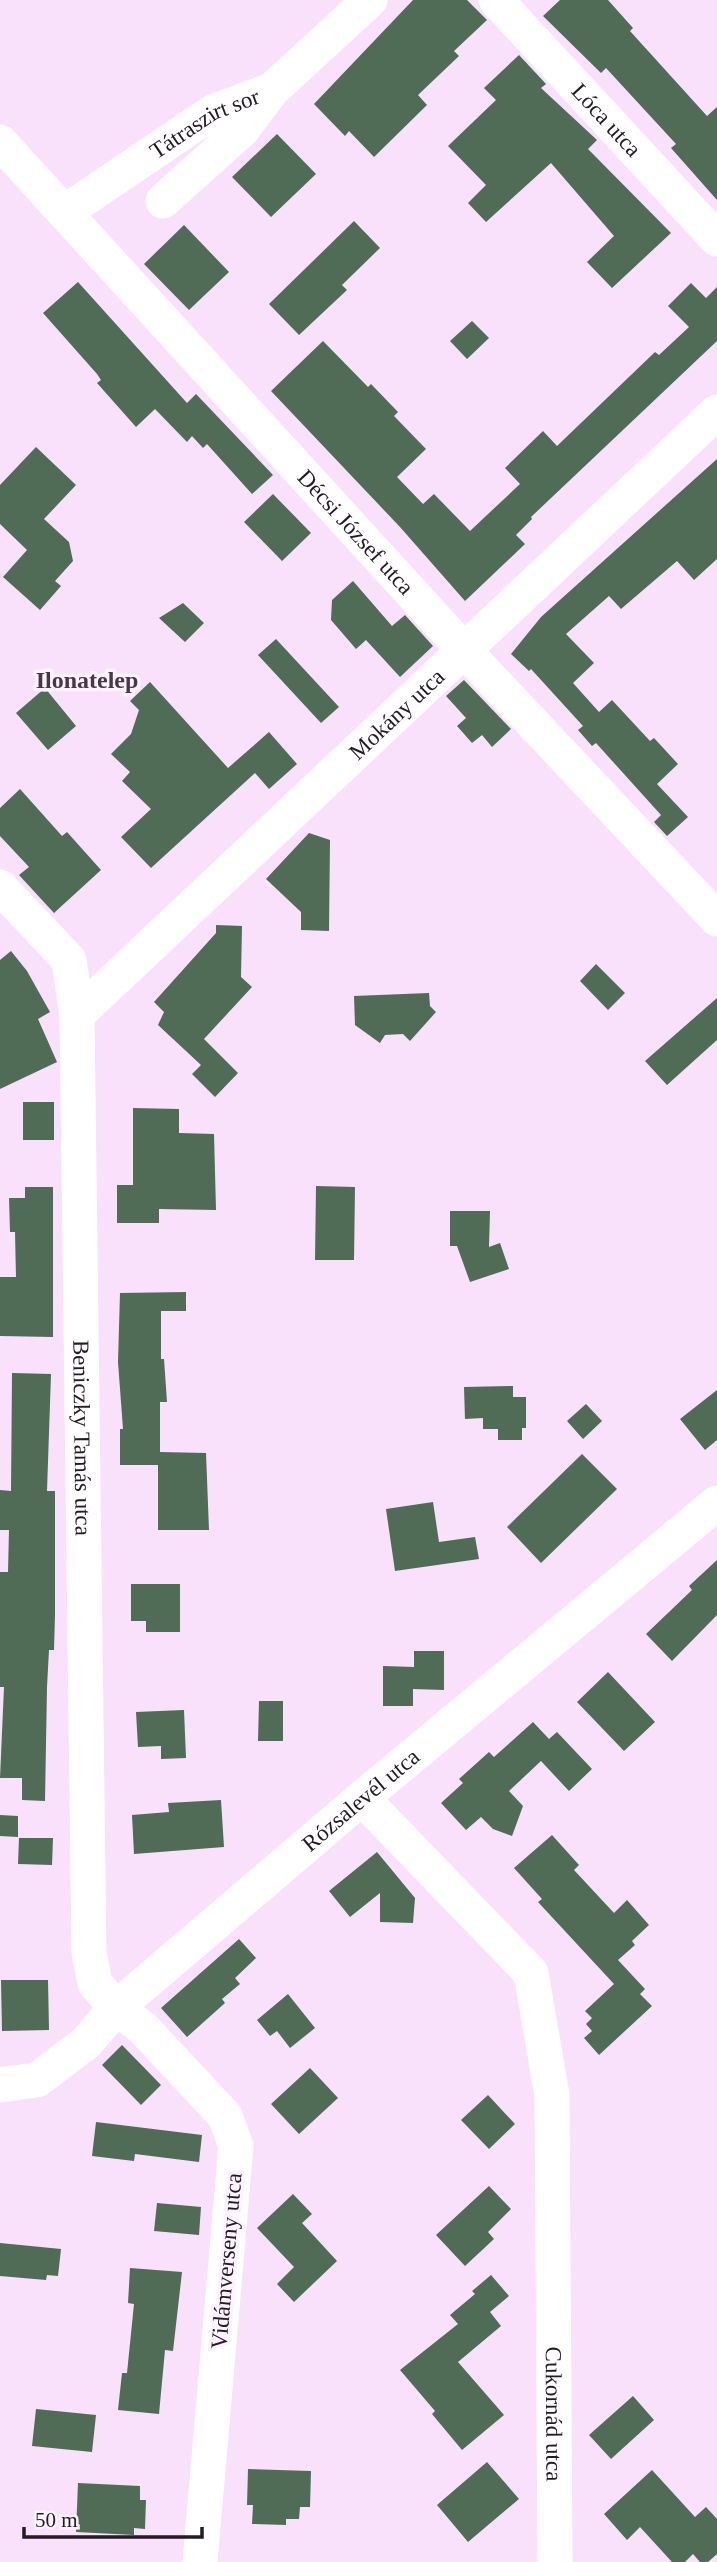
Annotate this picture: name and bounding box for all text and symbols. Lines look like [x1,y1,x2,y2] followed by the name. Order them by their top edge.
[567,78,646,162] street label: Lóca utca
[145,84,263,164] street label: Tátraszirt sor
[293,465,419,600] street label: Décsi József utca
[344,664,449,765] street label: Mokány utca
[36,667,138,693] district label: Ilonatelep
[68,1340,96,1536] street label: Beniczky Tamás utca
[297,1744,424,1856] street label: Rózsalevél utca
[206,2172,247,2350] street label: Vidámverseny utca
[541,2346,566,2481] street label: Cukornád utca
[24,2496,203,2540] scale bar
[35,2508,78,2532] text: 50 m

